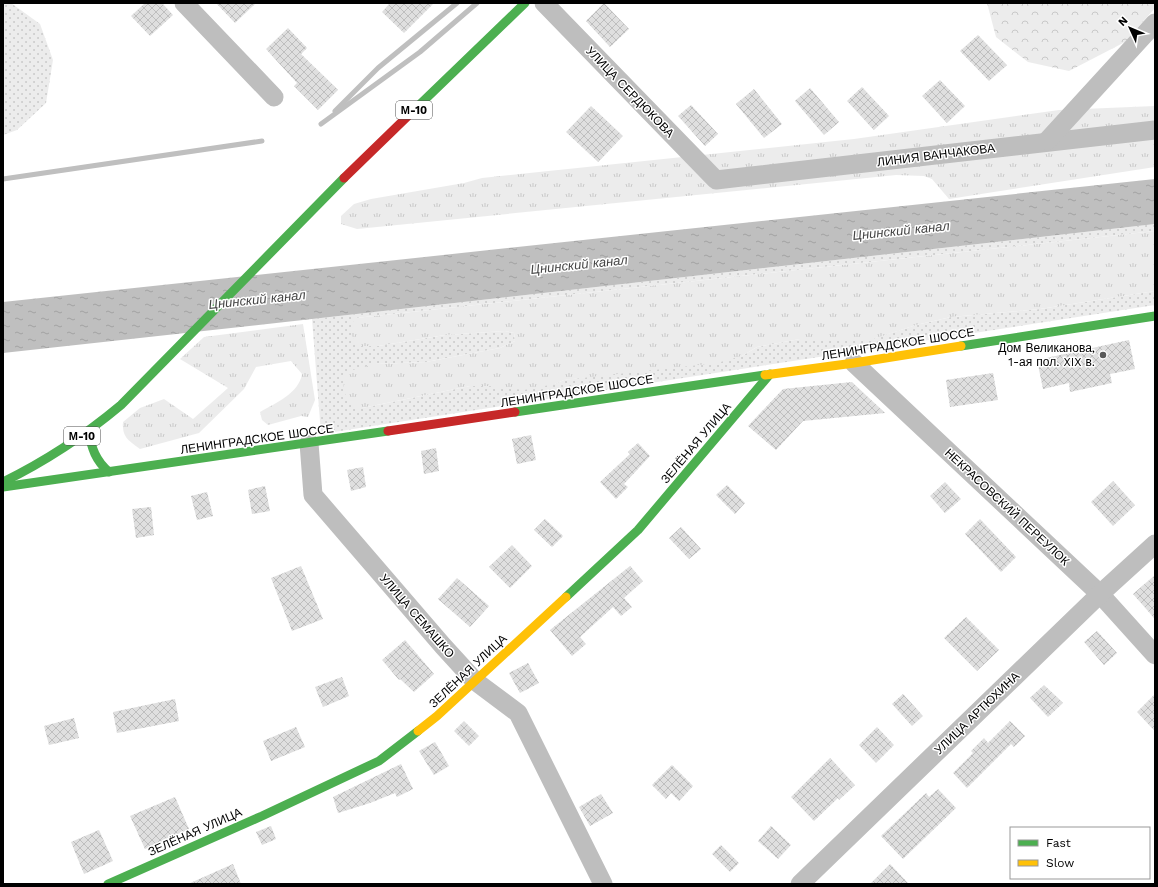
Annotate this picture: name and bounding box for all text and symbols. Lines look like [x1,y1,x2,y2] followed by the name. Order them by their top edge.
[1110,8,1150,48] north arrow
[1116,14,1131,29] text: N
[583,44,677,140] street label: УЛИЦА СЕРДЮКОВА
[396,101,432,119] road number: М-10
[876,141,996,169] street label: ЛИНИЯ ВАНЧАКОВА
[852,218,951,243] water label: Цнинский канал
[530,252,629,277] water label: Цнинский канал
[208,287,307,312] water label: Цнинский канал
[821,325,975,363] street label: ЛЕНИНГРАДСКОЕ ШОССЕ
[998,341,1095,369] place label: Дом Великанова, 1-ая пол. XIX в.
[1098,350,1108,360] marker: Дом Великанова, 1-ая пол. XIX в.
[500,372,654,410] street label: ЛЕНИНГРАДСКОЕ ШОССЕ
[658,400,734,486] street label: ЗЕЛЁНАЯ УЛИЦА
[179,421,335,457] street label: ЛЕНИНГРАДСКОЕ ШОССЕ
[64,427,100,445] road number: М-10
[942,445,1073,568] street label: НЕКРАСОВСКИЙ ПЕРЕУЛОК
[377,571,457,661] street label: УЛИЦА СЕМАШКО
[426,631,510,711] street label: ЗЕЛЁНАЯ УЛИЦА
[932,669,1022,757] street label: УЛИЦА АРТЮХИНА
[146,805,244,859] street label: ЗЕЛЁНАЯ УЛИЦА
[1010,827,1150,879] legend
[1046,836,1071,850] text: Fast
[1046,856,1074,870] text: Slow

